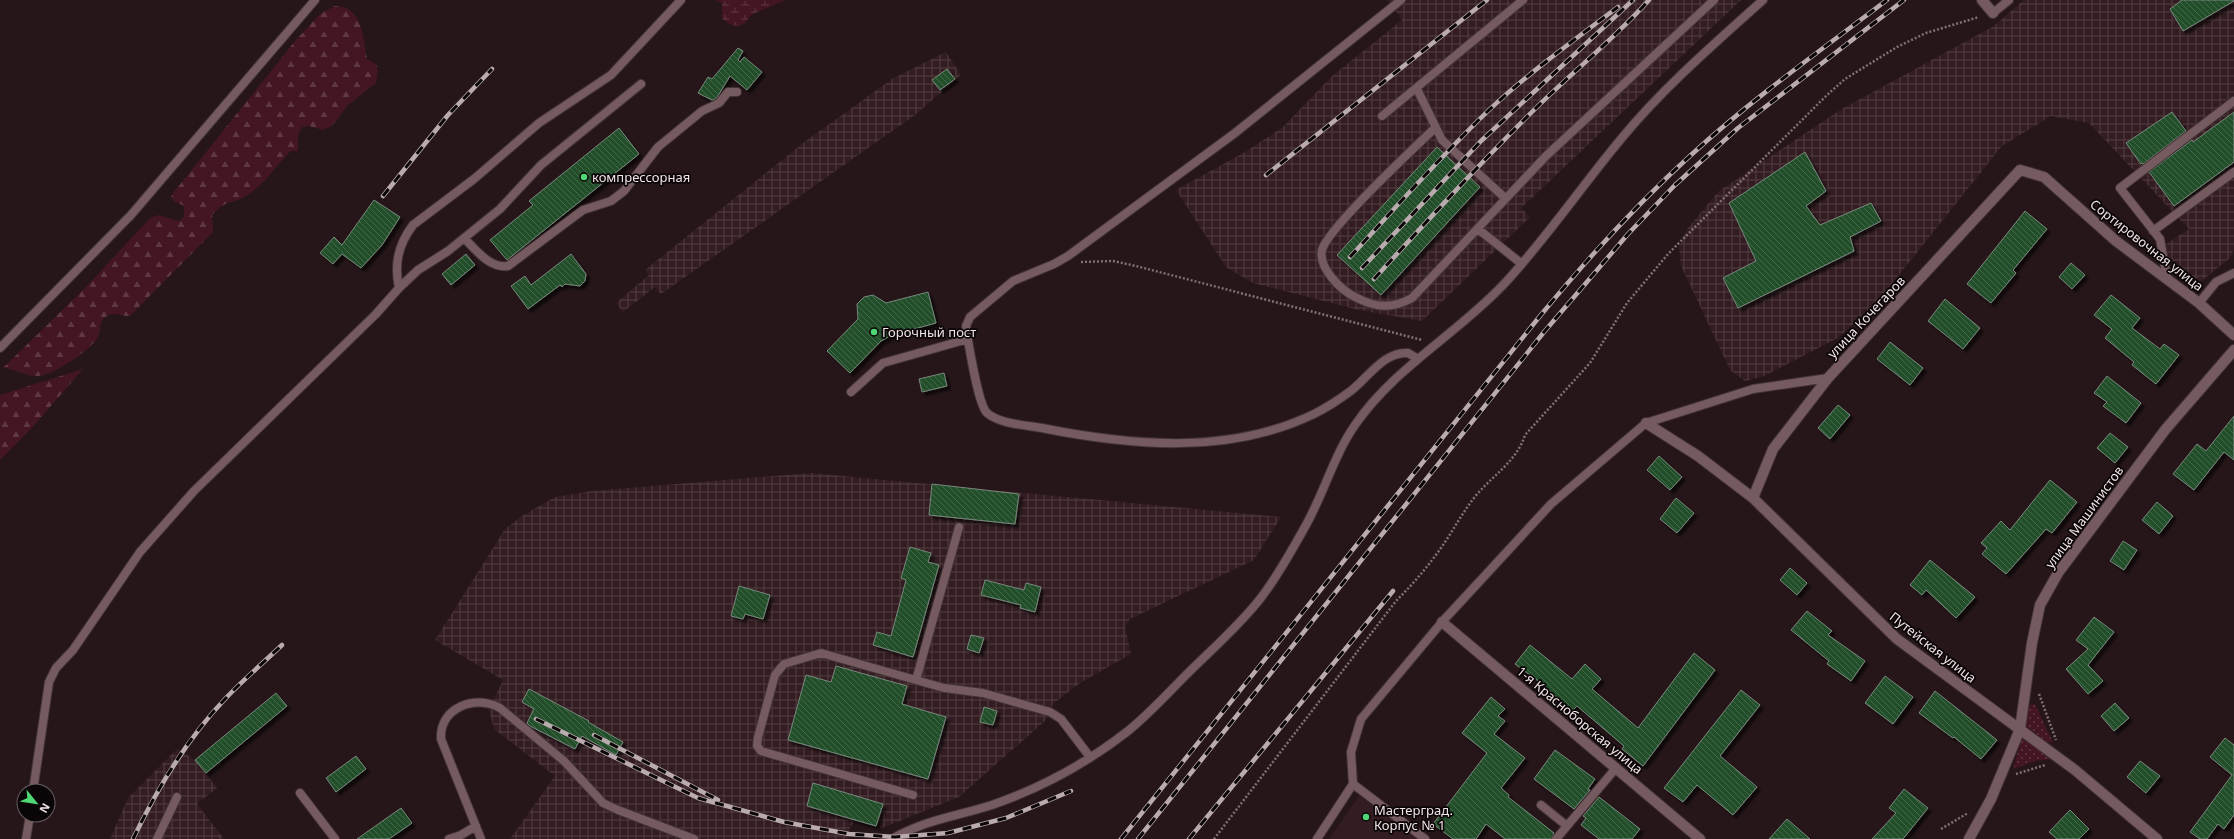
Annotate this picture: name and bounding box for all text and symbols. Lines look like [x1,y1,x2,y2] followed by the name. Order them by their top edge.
[592,168,690,186] place label: компрессорная
[579,172,589,182] marker: компрессорная
[2087,195,2207,295] street label: Сортировочная улица
[1823,272,1909,362] street label: улица Кочегаров
[882,323,976,341] place label: Горочный пост
[869,327,879,337] marker: Горочный пост
[2041,462,2127,572] street label: улица Машинистов
[1886,607,1980,687] street label: Путейская улица
[1513,662,1647,778] street label: 1-я Красноборская улица
[16,783,56,823] north arrow
[36,801,54,816] text: N
[1374,801,1453,834] place label: Мастерград. Корпус № 1
[1361,812,1371,822] marker: Мастерград. Корпус № 1

